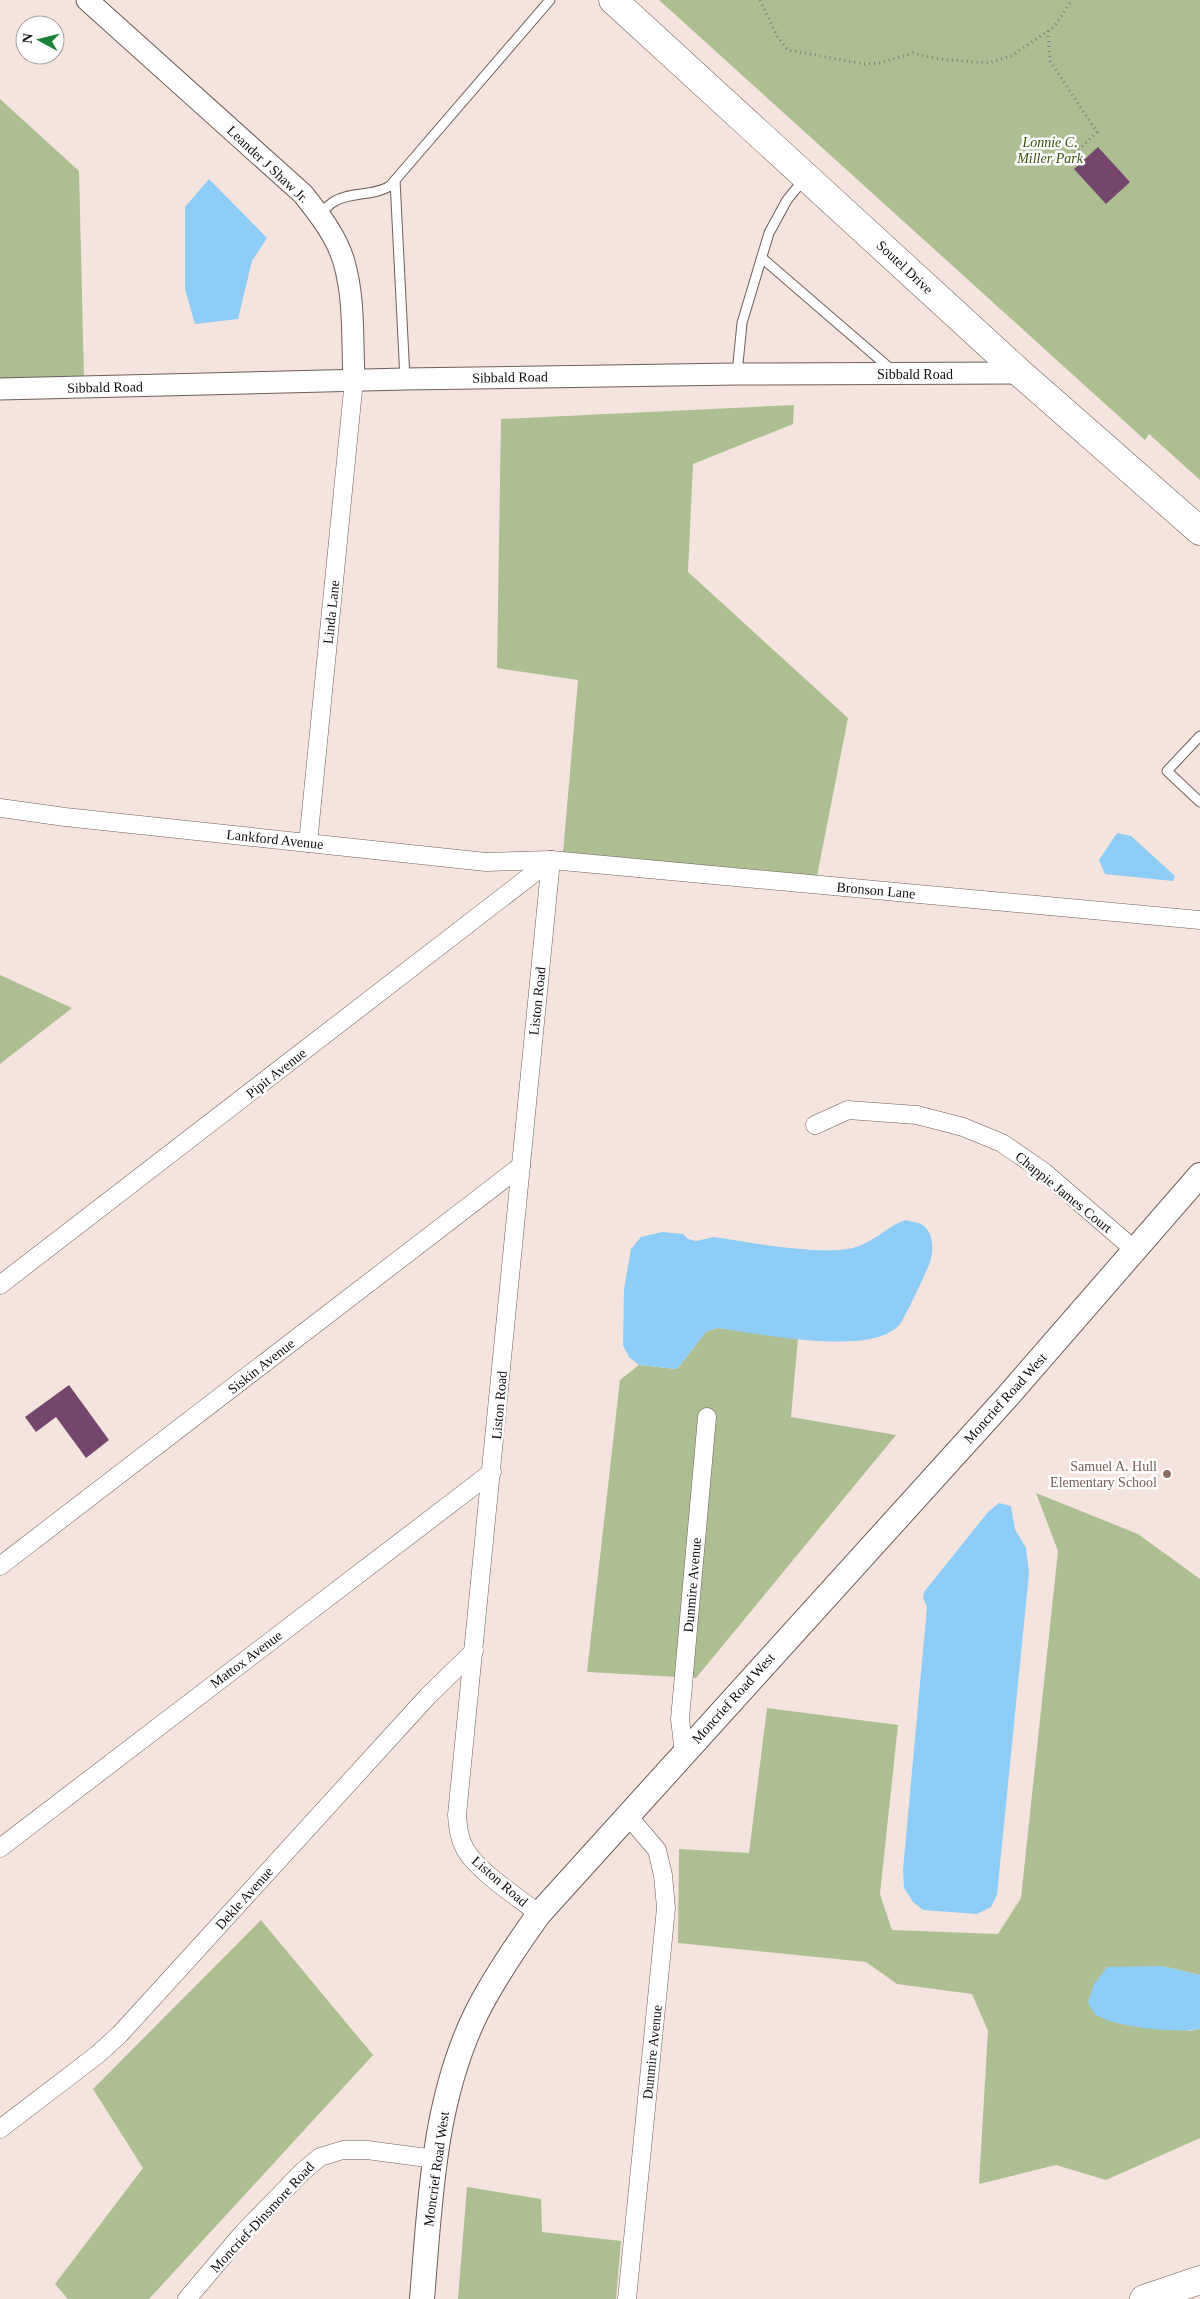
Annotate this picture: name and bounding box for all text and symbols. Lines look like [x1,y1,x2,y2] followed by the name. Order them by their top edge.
[15,15,65,65] north arrow
[20,33,36,44] text: N
[224,123,311,206] street label: Leander J Shaw Jr.
[1016,135,1084,166] park label: Lonnie C. Miller Park
[874,238,936,297] street label: Soutel Drive
[877,367,953,382] street label: Sibbald Road
[472,369,548,386] street label: Sibbald Road
[67,379,143,396] street label: Sibbald Road
[321,579,342,645] street label: Linda Lane
[226,827,324,852] street label: Lankford Avenue
[836,880,916,901] street label: Bronson Lane
[526,966,549,1036] street label: Liston Road
[243,1045,309,1101] street label: Pipit Avenue
[1012,1149,1115,1236] street label: Chappie James Court
[225,1336,298,1397] street label: Siskin Avenue
[961,1350,1050,1446] street label: Moncrief Road West
[489,1370,510,1440] street label: Liston Road
[1050,1459,1157,1490] place label: Samuel A. Hull Elementary School
[1161,1468,1173,1480] marker: Samuel A. Hull Elementary School
[681,1537,704,1633] street label: Dunmire Avenue
[208,1628,285,1691] street label: Mattox Avenue
[689,1650,778,1746] street label: Moncrief Road West
[469,1853,531,1910] street label: Liston Road
[212,1864,276,1933] street label: Dekle Avenue
[640,2004,665,2100] street label: Dunmire Avenue
[421,2110,452,2228] street label: Moncrief Road West
[207,2159,317,2275] street label: Moncrief-Dinsmore Road

